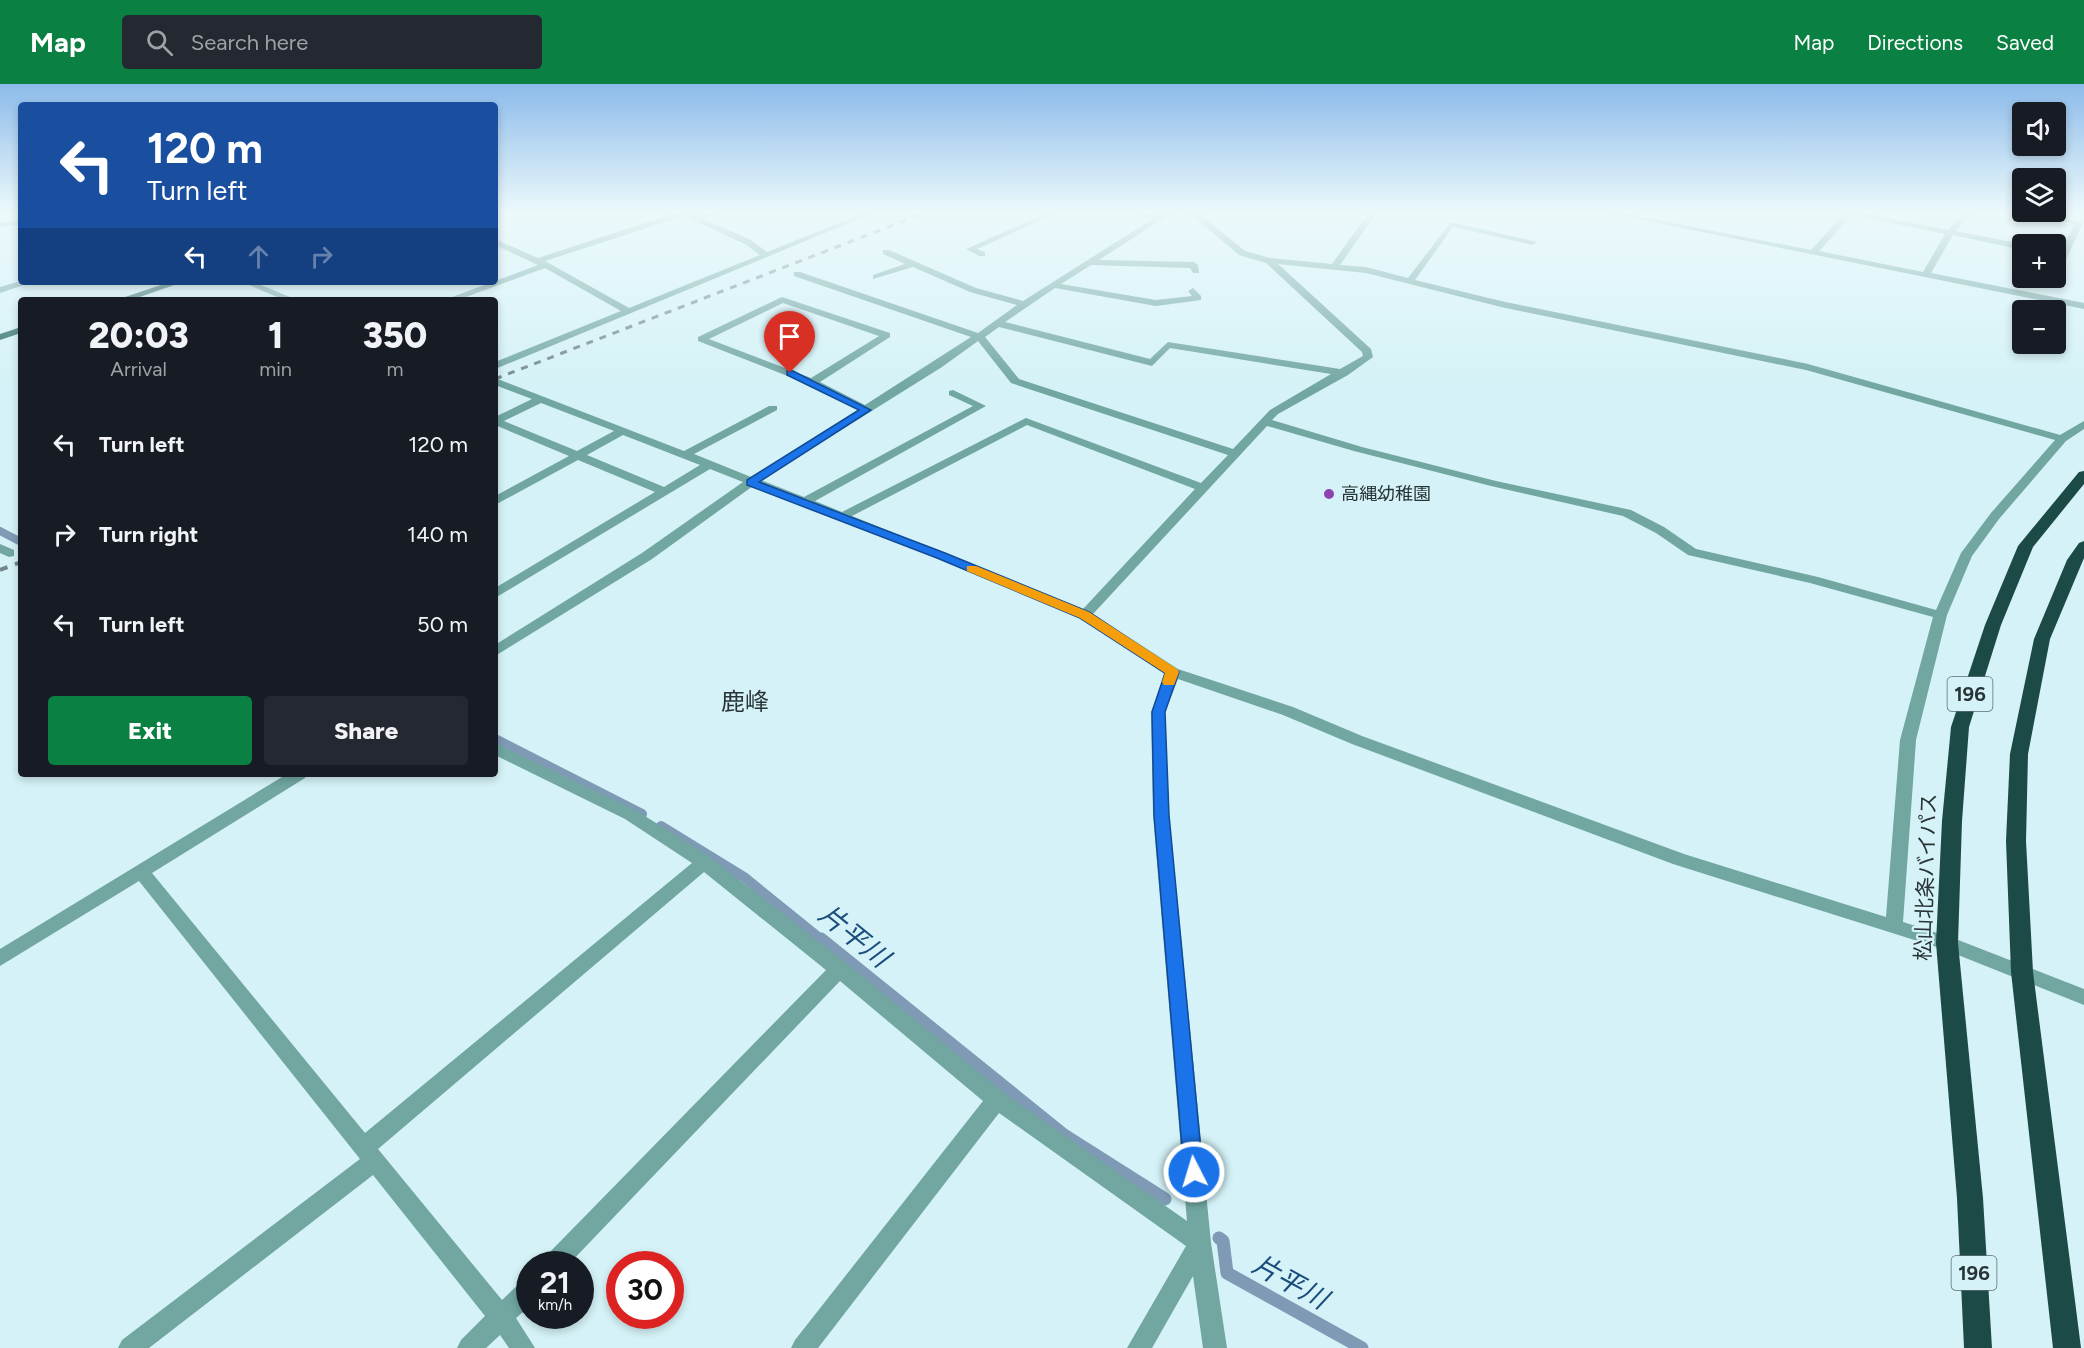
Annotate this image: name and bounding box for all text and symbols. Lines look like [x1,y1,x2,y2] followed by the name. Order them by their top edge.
[122,15,542,69] search box
[30,25,86,59] text: Map
[143,26,176,59] icon: search
[191,29,308,56] text: Search here
[1793,30,1834,55] text: Map
[1867,30,1963,55] text: Directions
[1996,30,2054,55] text: Saved
[2012,102,2066,354] map controls
[2012,102,2066,156] button: sound
[147,123,263,174] text: 120 m
[48,126,126,204] icon: left
[2012,168,2066,222] button: layers
[147,174,247,207] text: Turn left
[2012,234,2066,288] button: +
[179,240,212,273] icon: left
[242,240,275,273] icon: ahead
[305,240,338,273] icon: right
[2012,300,2066,354] button: −
[764,311,815,373] pin
[89,314,189,357] text: 20:03
[268,314,283,357] text: 1
[363,314,427,357] text: 350
[773,320,806,353] icon: arrive
[110,357,167,381] text: Arrival
[259,357,292,381] text: min
[386,357,404,381] text: m
[48,428,81,461] icon: left
[99,431,185,458] text: Turn left
[408,431,468,458] text: 120 m
[1341,483,1431,505] place label: 高縄幼稚園
[1322,487,1336,501] marker: 高縄幼稚園
[48,518,81,551] icon: right
[99,521,198,548] text: Turn right
[407,521,468,548] text: 140 m
[48,608,81,641] icon: left
[99,611,185,638] text: Turn left
[417,611,468,638] text: 50 m
[1948,677,1992,711] road number: 196
[721,687,769,716] district label: 鹿峰
[48,696,252,765] button: Exit
[264,696,468,765] button: Share
[1910,793,1941,961] street label: 松山北条バイパス
[812,897,899,976] water label: 片平川
[1162,1140,1226,1204] position arrow
[1247,1247,1336,1317] water label: 片平川
[606,1251,684,1329] speed limit sign: 30
[1952,1256,1996,1290] road number: 196
[540,1264,570,1301] text: 21
[538,1296,572,1314] text: km/h

